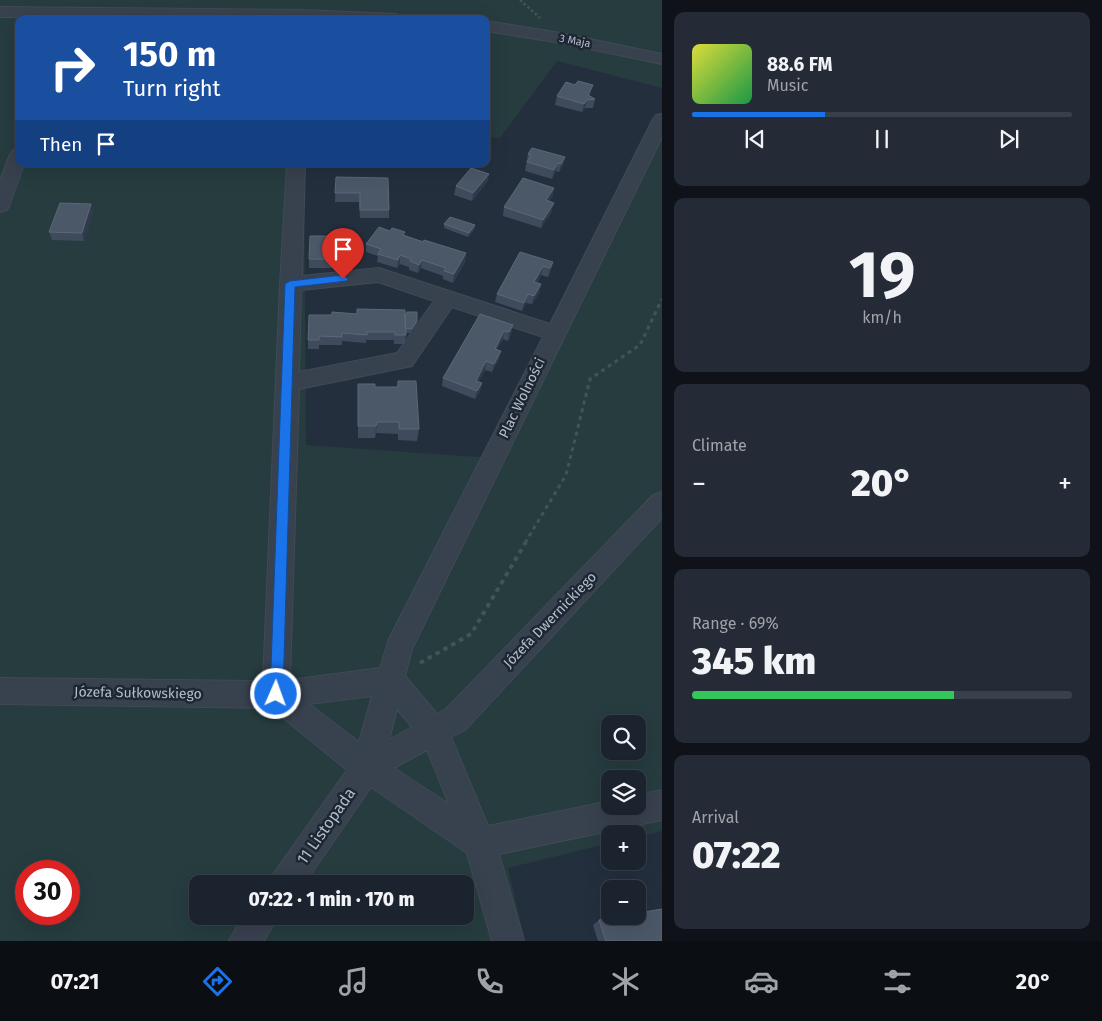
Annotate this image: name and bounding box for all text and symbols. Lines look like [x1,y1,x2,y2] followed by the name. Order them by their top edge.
[558,32,592,50] street label: 3 Maja
[123,33,216,75] text: 150 m
[40,35,105,100] icon: right
[767,53,832,76] text: 88.6 FM
[123,75,220,102] text: Turn right
[767,76,808,95] text: Music
[741,125,769,153] icon: previous
[868,125,896,153] icon: pause
[995,125,1023,153] icon: next
[92,130,120,158] icon: arrive
[40,133,82,156] text: Then
[322,228,364,279] pin
[329,235,357,263] icon: arrive
[849,236,915,314] text: 19
[862,308,902,327] text: km/h
[495,355,549,441] street label: Plac Wolności
[692,436,747,455] text: Climate
[851,460,913,506] text: 20°
[692,467,706,500] text: −
[1058,467,1072,500] text: +
[500,569,600,671] street label: Józefa Dwernickiego
[692,614,779,633] text: Range · 69%
[692,638,816,684] text: 345 km
[249,667,301,719] position arrow
[74,683,202,703] street label: Józefa Sułkowskiego
[601,715,646,925] map controls
[601,715,646,760] button: search
[601,770,646,815] button: layers
[293,784,359,868] street label: 11 Listopada
[692,808,739,827] text: Arrival
[601,825,646,870] button: +
[692,832,781,878] text: 07:22
[15,860,80,925] speed limit sign: 30
[601,880,646,925] button: −
[249,888,414,911] text: 07:22 · 1 min · 170 m
[200,964,235,999] icon: directions
[336,964,371,999] icon: music
[472,964,507,999] icon: phone
[608,964,643,999] icon: climate
[744,964,779,999] icon: car
[880,964,915,999] icon: filters
[50,968,100,995] text: 07:21
[1016,968,1052,995] text: 20°

